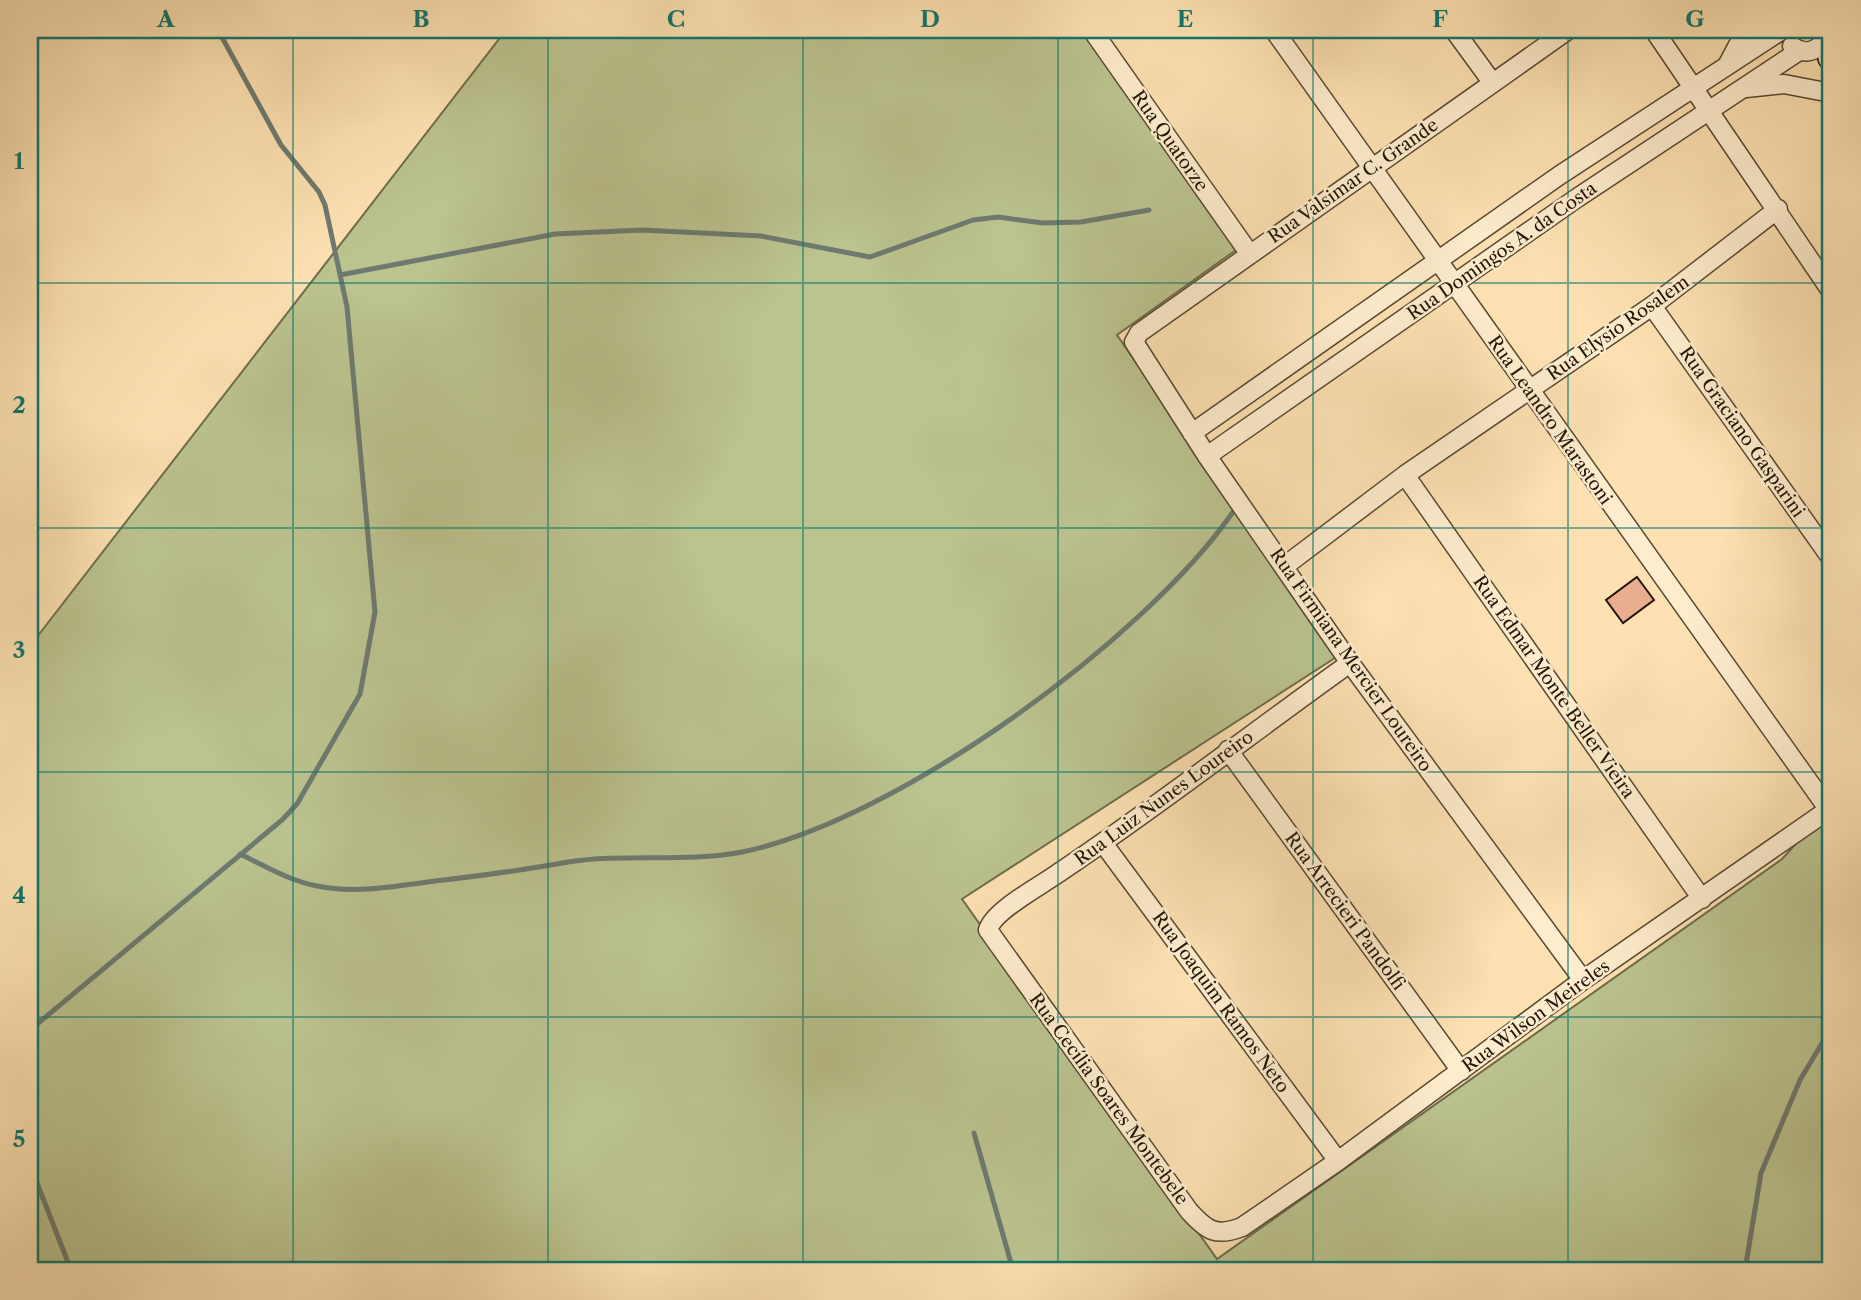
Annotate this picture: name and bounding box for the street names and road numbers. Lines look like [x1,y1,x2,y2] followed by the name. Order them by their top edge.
[1127,86,1213,196] street label: Rua Quatorze
[1264,114,1442,248] street label: Rua Valsimar C. Grande
[1403,177,1601,325] street label: Rua Domingos A. da Costa
[1543,271,1693,385] street label: Rua Elysio Rosalem
[1483,331,1617,509] street label: Rua Leandro Marastoni
[1675,342,1810,522] street label: Rua Graciano Gasparini
[1265,544,1437,776] street label: Rua Firmiana Mercier Loureiro
[1468,571,1640,803] street label: Rua Edmar Monte Beller Vieira
[1070,726,1258,870] street label: Rua Luiz Nunes Loureiro
[1280,828,1410,995] street label: Rua Arrecieri Pandolfi
[1148,907,1294,1097] street label: Rua Joaquim Ramos Neto
[1458,955,1614,1077] street label: Rua Wilson Meireles
[1025,989,1193,1209] street label: Rua Cecília Soares Montebele

